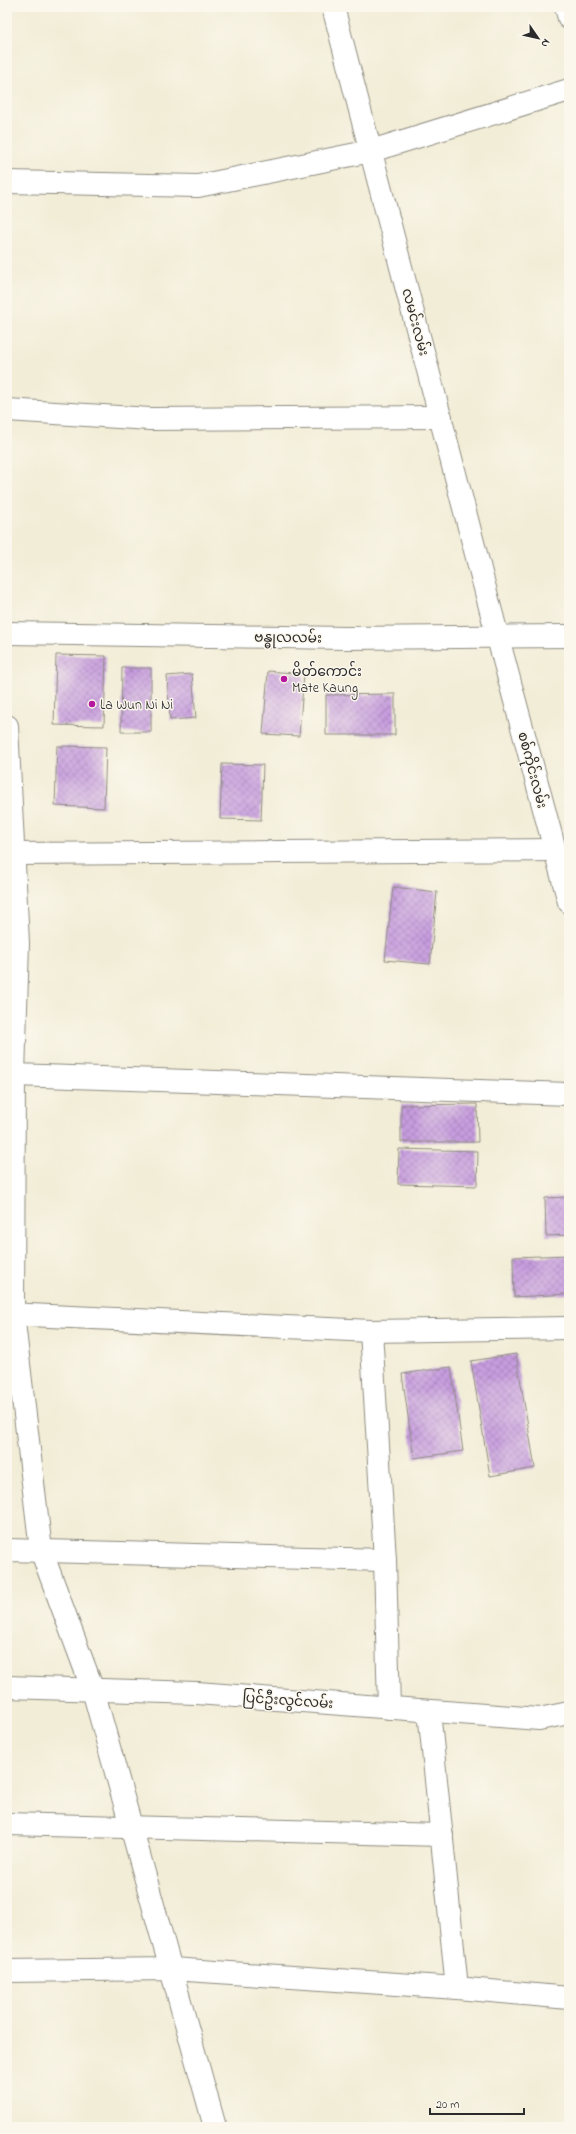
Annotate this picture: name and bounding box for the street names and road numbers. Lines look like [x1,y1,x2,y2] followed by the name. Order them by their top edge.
[395,286,435,359] street label: လမင်းလမ်း
[254,626,322,650] street label: ဗန္ဓုလလမ်း
[511,729,553,811] street label: စစ်ကိုင်းလမ်း
[242,1687,334,1715] street label: ပြင်ဦးလွင်လမ်း

